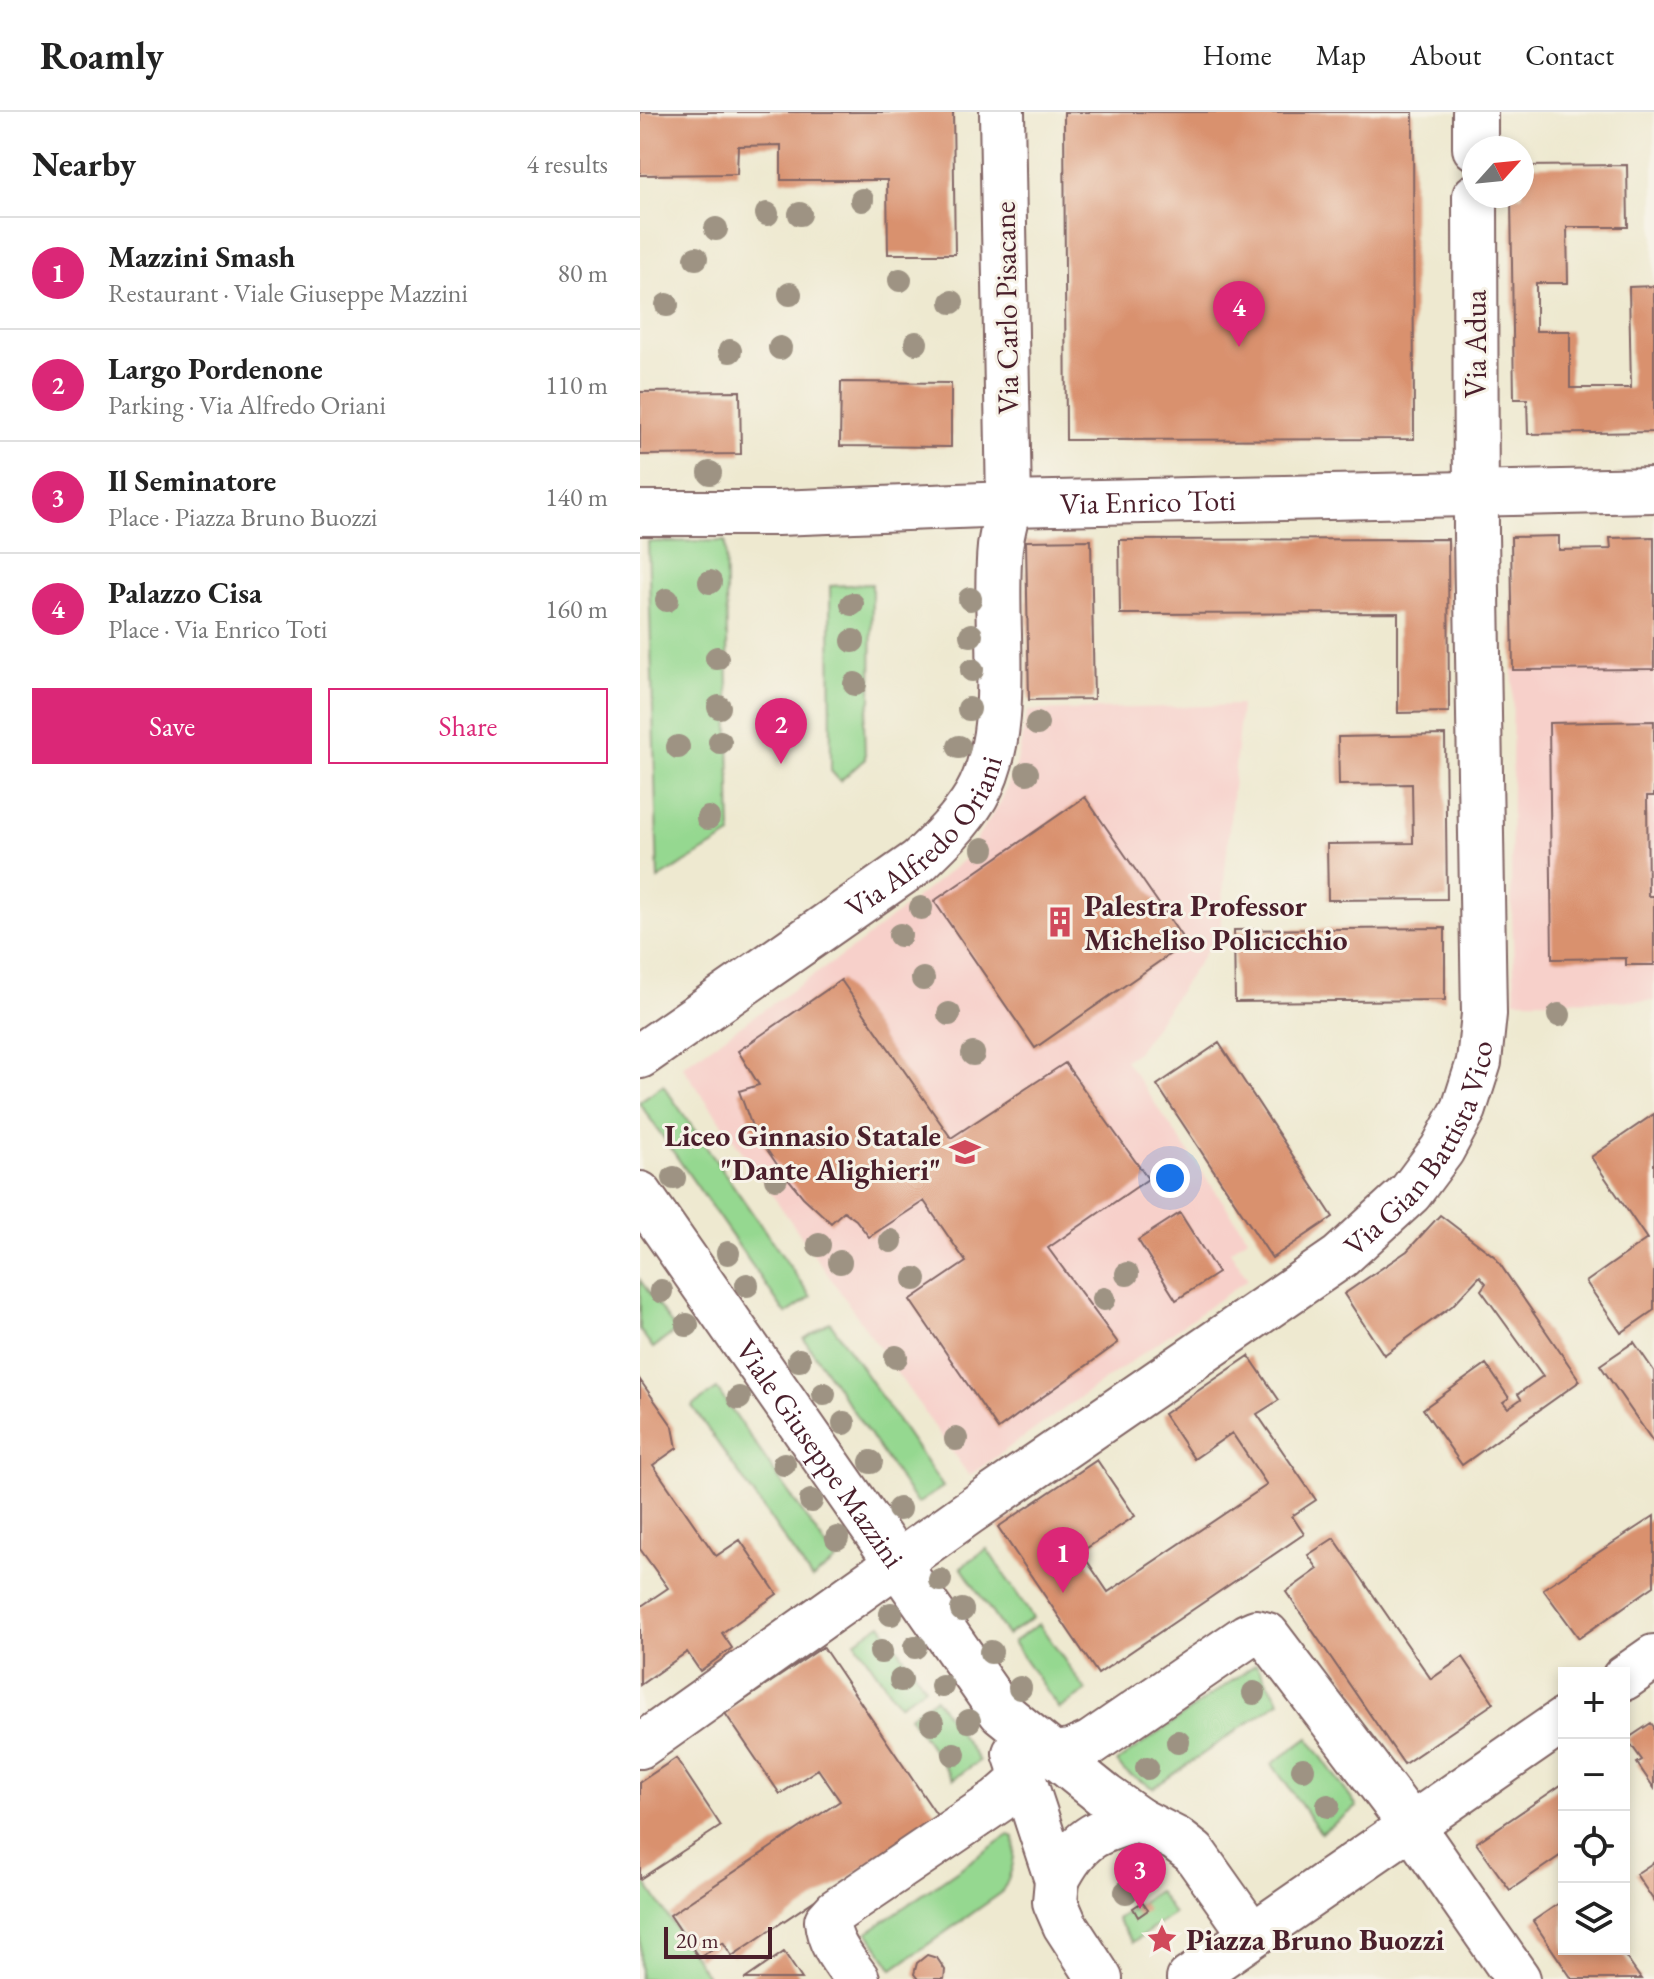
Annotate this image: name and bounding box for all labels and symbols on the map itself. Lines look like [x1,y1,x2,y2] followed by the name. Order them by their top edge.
[1462,136,1534,208] north arrow
[985,201,1027,415] street label: Via Carlo Pisacane
[1213,281,1265,347] pin: 4
[1456,290,1495,398] street label: Via Adua
[1059,480,1236,522] street label: Via Enrico Toti
[755,698,807,764] pin: 2
[837,751,1010,926] street label: Via Alfredo Oriani
[1084,886,1348,959] place label: Palestra Professor Micheliso Policicchio
[1043,905,1077,939] building icon: Palestra Professor Micheliso Policicchio
[1335,1039,1501,1264] street label: Via Gian Battista Vico
[664,1116,941,1189] place label: Liceo Ginnasio Statale "Dante Alighieri"
[948,1135,982,1169] school or university icon: Liceo Ginnasio Statale "Dante Alighieri"
[1150,1158,1190,1198] your location
[727,1331,914,1575] street label: Viale Giuseppe Mazzini
[1037,1527,1089,1593] pin: 1
[1114,1843,1166,1909] pin: 3
[1186,1920,1445,1959] place label: Piazza Bruno Buozzi
[1145,1922,1179,1956] place icon: Piazza Bruno Buozzi
[664,1923,772,1959] scale bar

